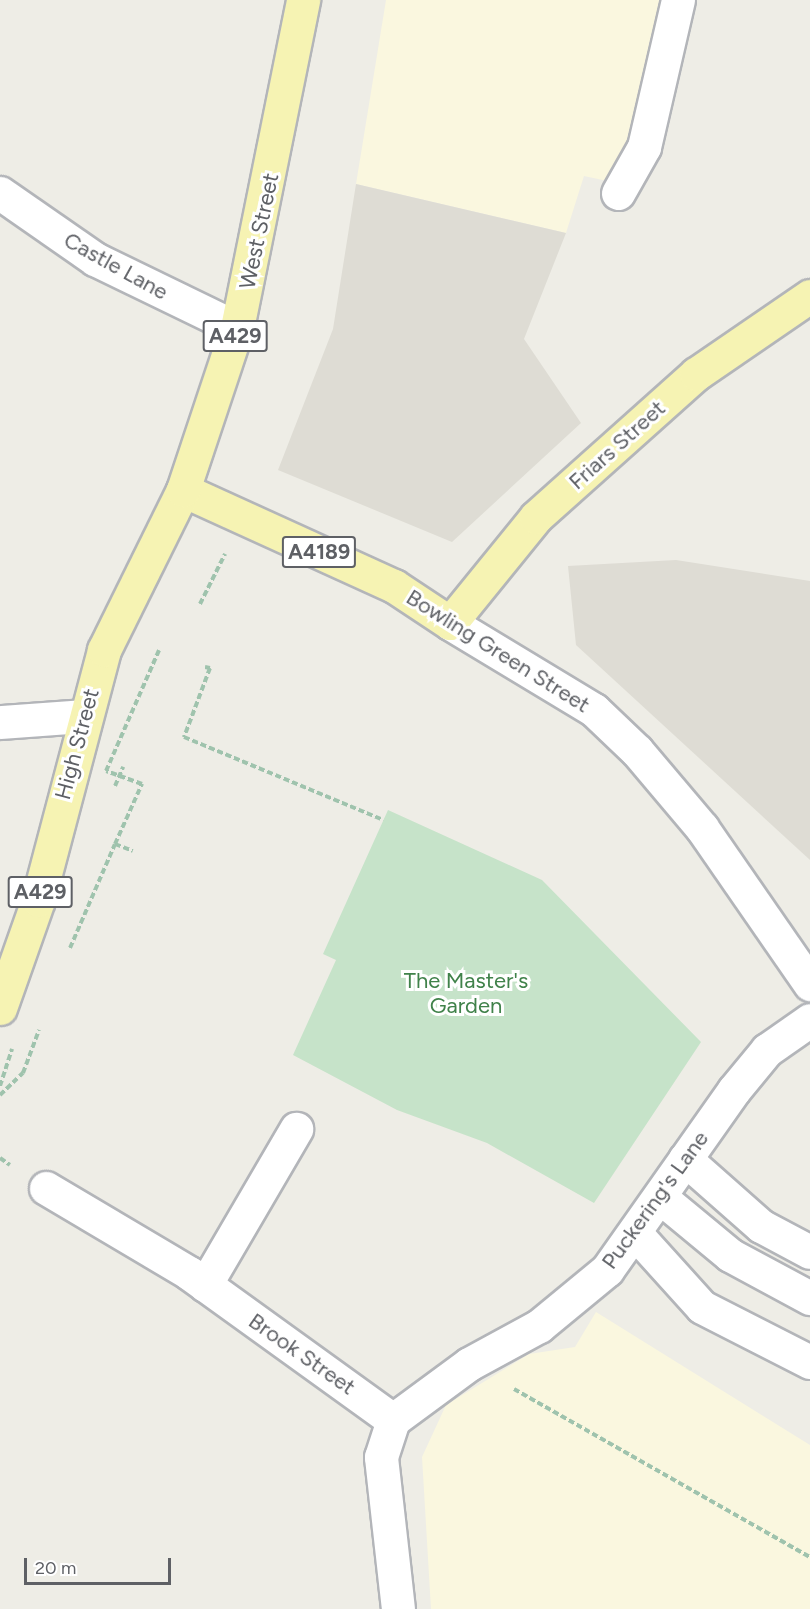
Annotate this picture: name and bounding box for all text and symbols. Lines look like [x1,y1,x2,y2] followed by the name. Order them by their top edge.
[234,171,284,291] street label: West Street
[59,227,173,305] street label: Castle Lane
[202,318,268,354] road number: A429
[564,395,670,495] street label: Friars Street
[282,534,356,570] road number: A4189
[401,584,595,718] street label: Bowling Green Street
[50,686,104,802] street label: High Street
[7,874,73,910] road number: A429
[404,967,528,1018] park label: The Master's Garden
[596,1126,714,1274] street label: Puckering's Lane
[244,1308,360,1400] street label: Brook Street
[27,1546,174,1584] scale bar
[35,1557,76,1579] text: 20 m

